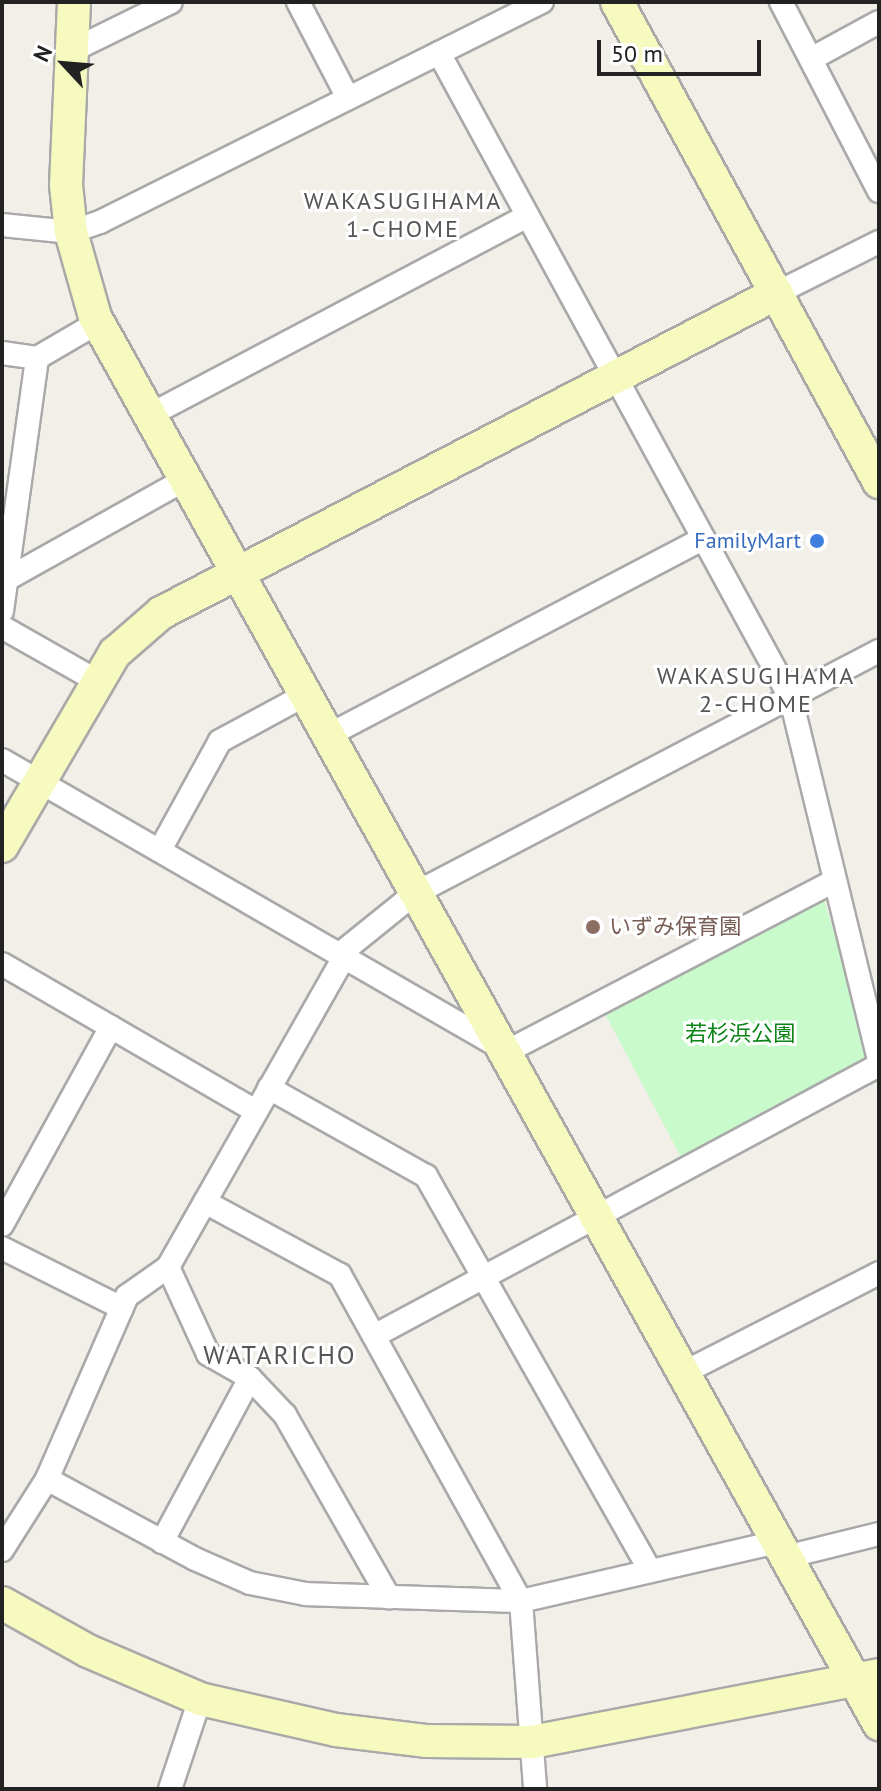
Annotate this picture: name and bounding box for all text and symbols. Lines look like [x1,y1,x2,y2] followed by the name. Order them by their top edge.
[24,24,104,104] north arrow
[601,24,765,74] scale bar
[611,38,663,69] text: 50 m
[27,41,58,66] text: N
[304,187,502,243] district label: WAKASUGIHAMA 1-CHOME
[694,528,801,554] place label: FamilyMart
[808,532,826,550] marker: FamilyMart
[657,662,855,718] district label: WAKASUGIHAMA 2-CHOME
[609,914,741,940] place label: いずみ保育園
[584,918,602,936] marker: いずみ保育園
[685,1021,795,1047] park label: 若杉浜公園
[203,1339,357,1371] district label: WATARICHO

